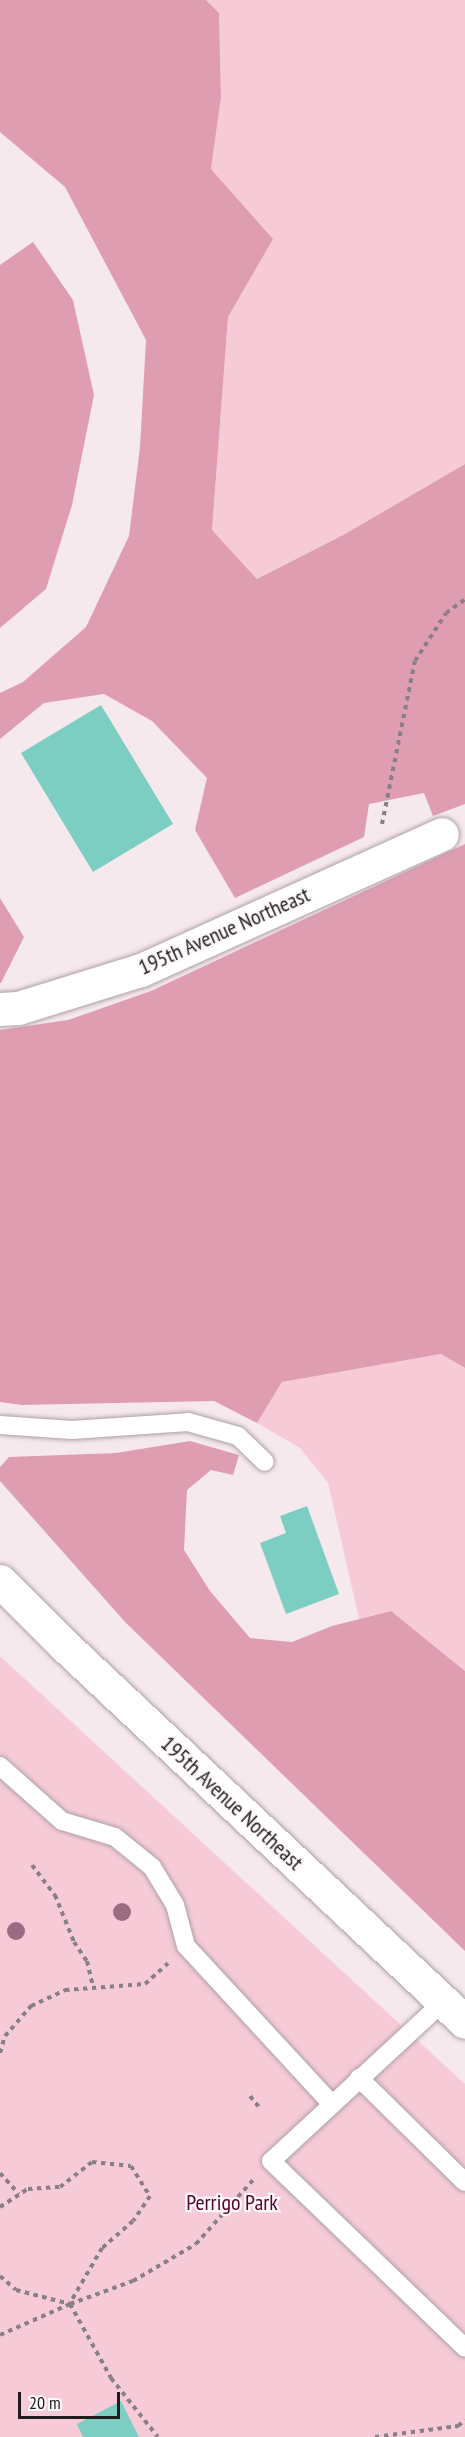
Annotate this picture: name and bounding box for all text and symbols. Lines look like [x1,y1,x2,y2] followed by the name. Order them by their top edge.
[134,881,314,981] street label: 195th Avenue Northeast
[155,1730,309,1876] street label: 195th Avenue Northeast
[186,2190,278,2216] park label: Perrigo Park
[21,2380,123,2418] scale bar
[29,2391,61,2414] text: 20 m

